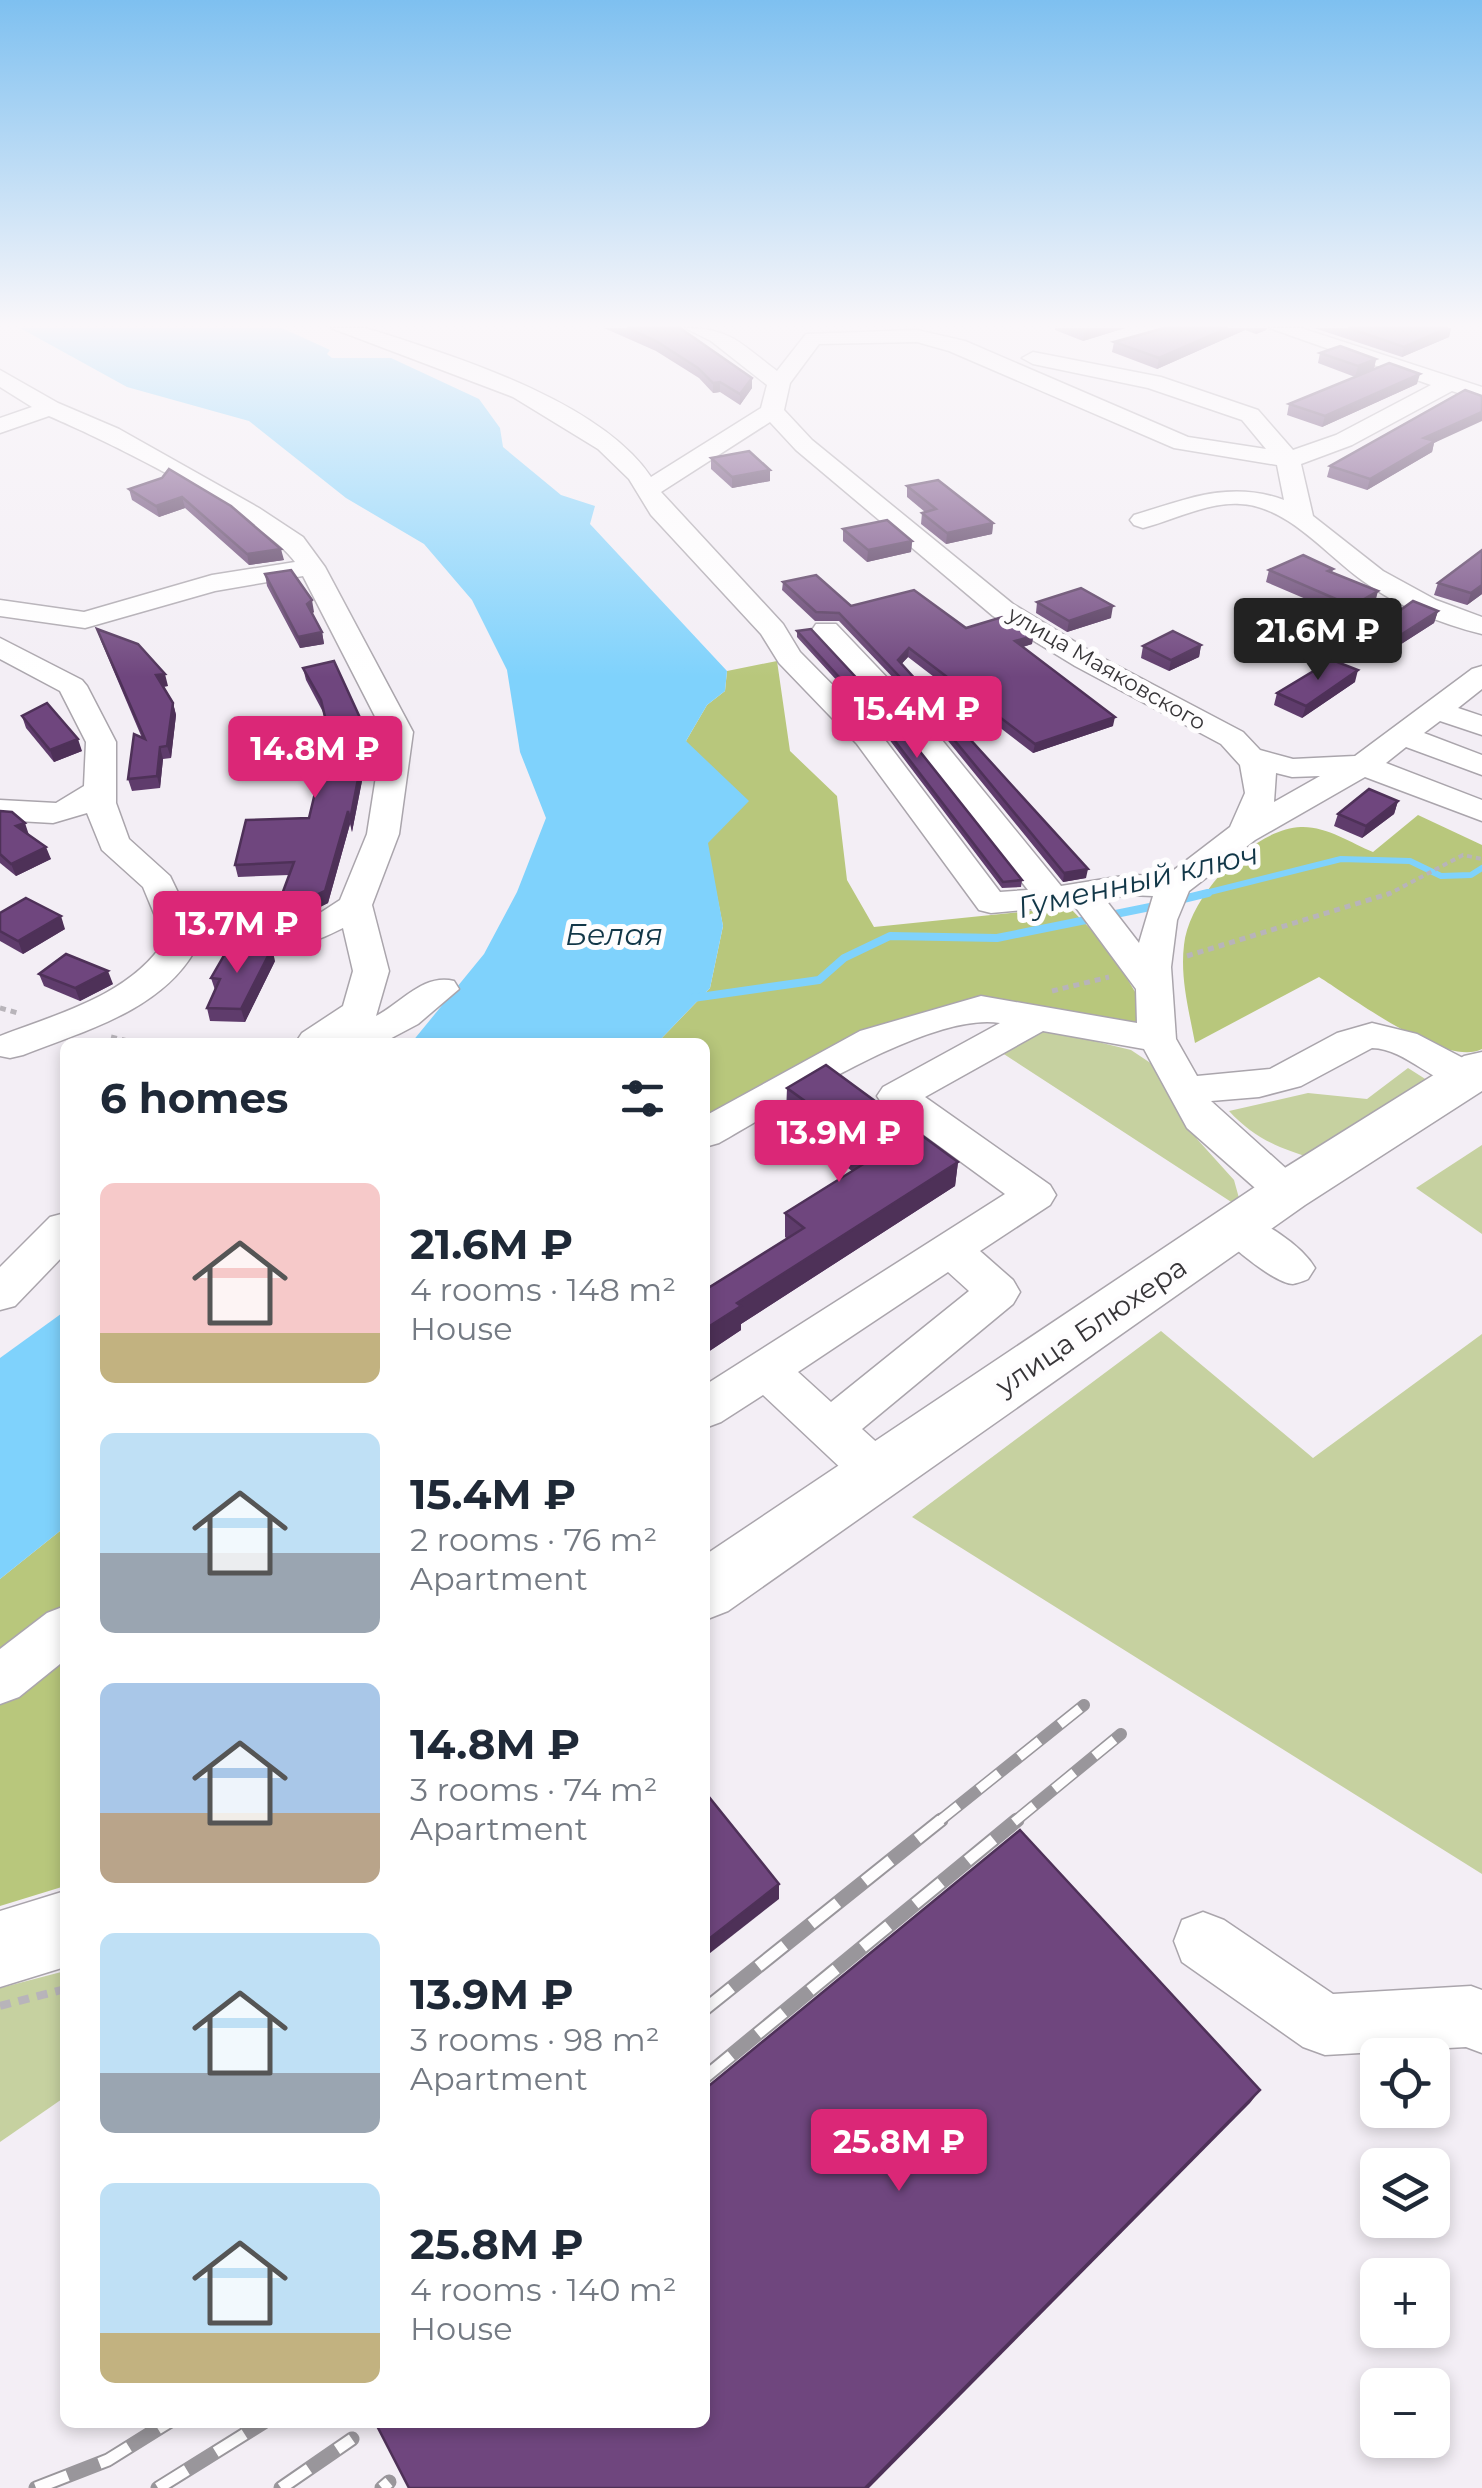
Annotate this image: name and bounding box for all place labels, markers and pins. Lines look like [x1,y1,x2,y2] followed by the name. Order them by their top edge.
[1226,598,1410,683] pin: 21.6M ₽
[825,676,1009,761] pin: 15.4M ₽
[223,716,407,801] pin: 14.8M ₽
[145,891,329,976] pin: 13.7M ₽
[747,1100,931,1185] pin: 13.9M ₽
[807,2109,991,2194] pin: 25.8M ₽

